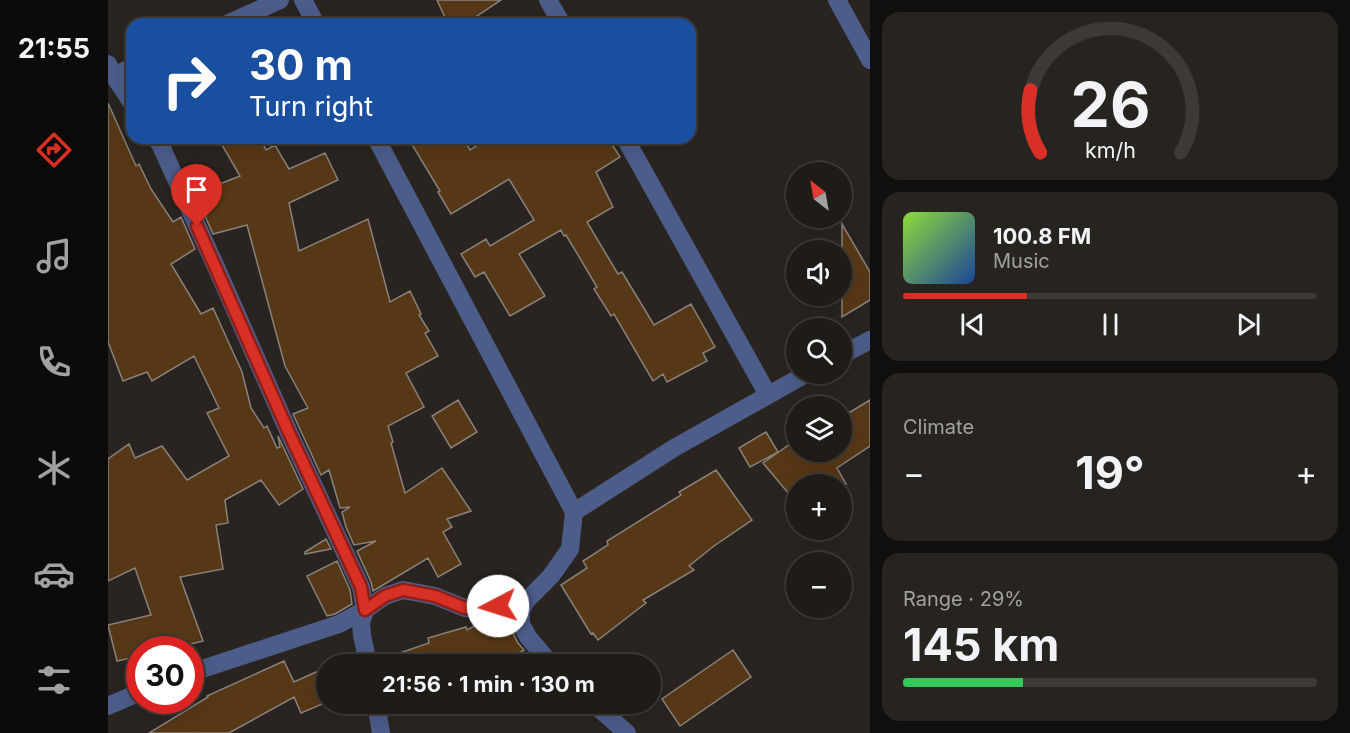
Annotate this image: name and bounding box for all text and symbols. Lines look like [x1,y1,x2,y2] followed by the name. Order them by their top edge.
[18,32,90,65] text: 21:55
[249,39,353,90] text: 30 m
[150,42,228,120] icon: right
[1070,67,1150,142] text: 26
[249,90,373,123] text: Turn right
[33,129,75,171] icon: directions
[1085,138,1135,164] text: km/h
[786,162,852,228] north arrow
[786,162,852,618] map controls
[171,164,222,226] pin
[180,173,213,206] icon: arrive
[993,223,1091,249] text: 100.8 FM
[33,235,75,277] icon: music
[786,240,852,306] button: sound
[993,249,1050,273] text: Music
[956,308,989,341] icon: previous
[1094,308,1127,341] icon: pause
[1232,308,1265,341] icon: next
[786,318,852,384] button: search
[33,341,75,383] icon: phone
[786,396,852,462] button: layers
[903,415,974,439] text: Climate
[1075,445,1145,500] text: 19°
[33,447,75,489] icon: climate
[903,453,925,493] text: −
[1295,453,1317,493] text: +
[786,474,852,540] button: +
[786,552,852,618] button: −
[33,553,75,595] icon: car
[466,574,530,638] position arrow
[903,587,1024,611] text: Range · 29%
[903,617,1059,672] text: 145 km
[126,636,204,714] speed limit sign: 30
[33,659,75,701] icon: filters
[382,671,595,697] text: 21:56 · 1 min · 130 m

